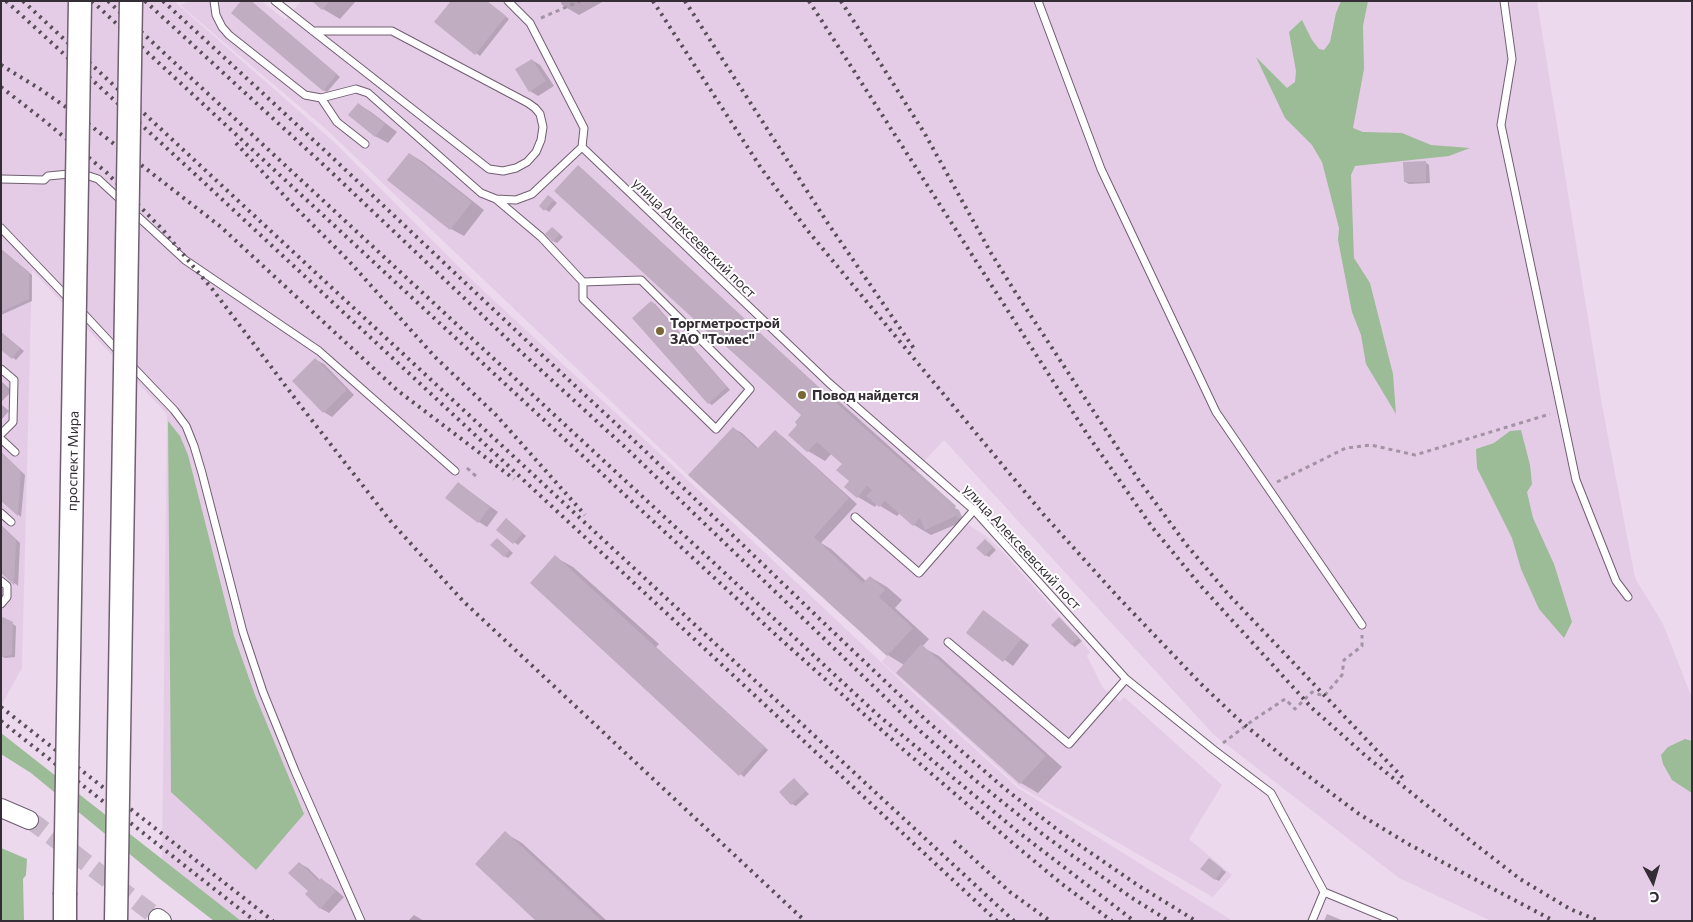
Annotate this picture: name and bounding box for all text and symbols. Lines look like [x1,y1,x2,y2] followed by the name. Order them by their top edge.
[629,175,759,301] street label: улица Алексеевский пост
[670,315,780,348] place label: Торгметрострой ЗАО "Томес"
[654,325,666,337] marker: Торгметрострой ЗАО "Томес"
[812,387,919,403] place label: Повод найдется
[796,389,808,401] marker: Повод найдется
[64,411,82,511] street label: проспект Мира
[959,481,1085,613] street label: улица Алексеевский пост
[1628,857,1678,907] north arrow
[1649,888,1660,906] text: С

